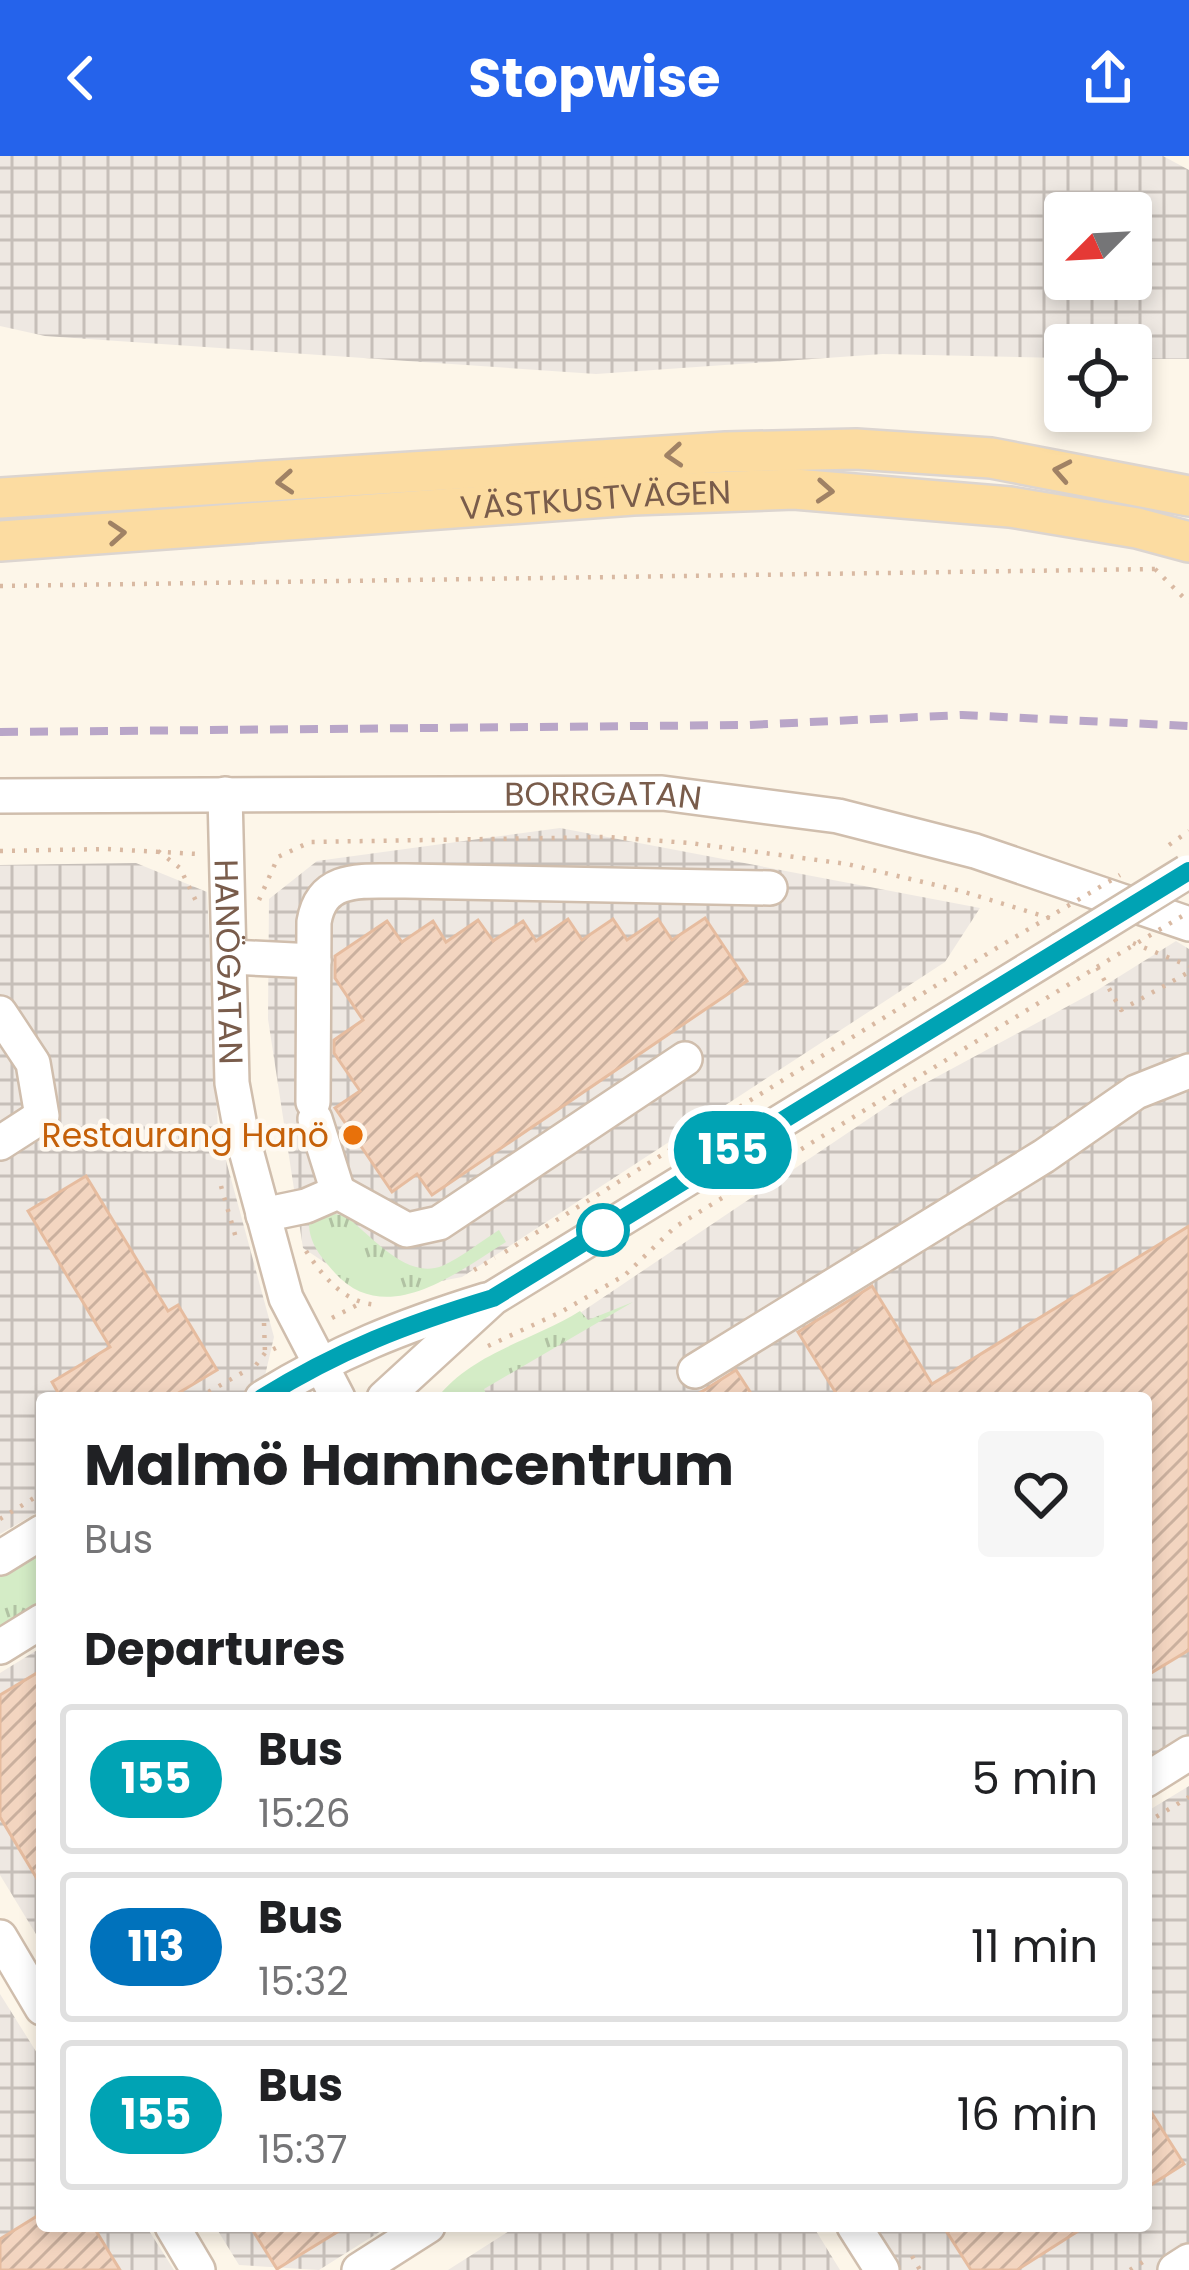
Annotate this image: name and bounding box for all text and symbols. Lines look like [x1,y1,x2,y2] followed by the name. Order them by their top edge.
[468,40,721,116] text: Stopwise
[48,45,114,111] icon: back
[1075,45,1141,111] icon: share
[1044,192,1152,300] north arrow
[1044,192,1152,432] map controls
[1044,324,1152,432] button: locate
[664,442,683,468] one-way arrow
[1052,459,1072,485] one-way arrow
[275,468,294,494] one-way arrow
[458,468,732,531] street label: VÄSTKUSTVÄGEN
[816,477,835,503] one-way arrow
[108,520,127,546] one-way arrow
[504,769,704,821] street label: BORRGATAN
[203,859,255,1065] street label: HANÖGATAN
[664,1111,802,1189] line badge: 155
[42,1112,329,1159] place label: Restaurang Hanö
[698,1120,768,1179] text: 155
[340,1122,366,1148] marker: Restaurang Hanö
[578,1205,628,1255] unlabelled marker
[84,1425,734,1505] text: Malmö Hamncentrum
[978,1431,1104,1557] button: heart
[84,1512,153,1567] text: Bus
[84,1618,346,1681] text: Departures
[258,1718,343,1781] text: Bus
[972,1747,1098,1810] text: 5 min
[121,1749,191,1808] text: 155
[258,1786,350,1841] text: 15:26
[258,1886,343,1949] text: Bus
[971,1915,1098,1978] text: 11 min
[128,1917,185,1976] text: 113
[258,1954,349,2009] text: 15:32
[258,2054,343,2117] text: Bus
[957,2083,1098,2146] text: 16 min
[121,2085,191,2144] text: 155
[258,2122,348,2177] text: 15:37

